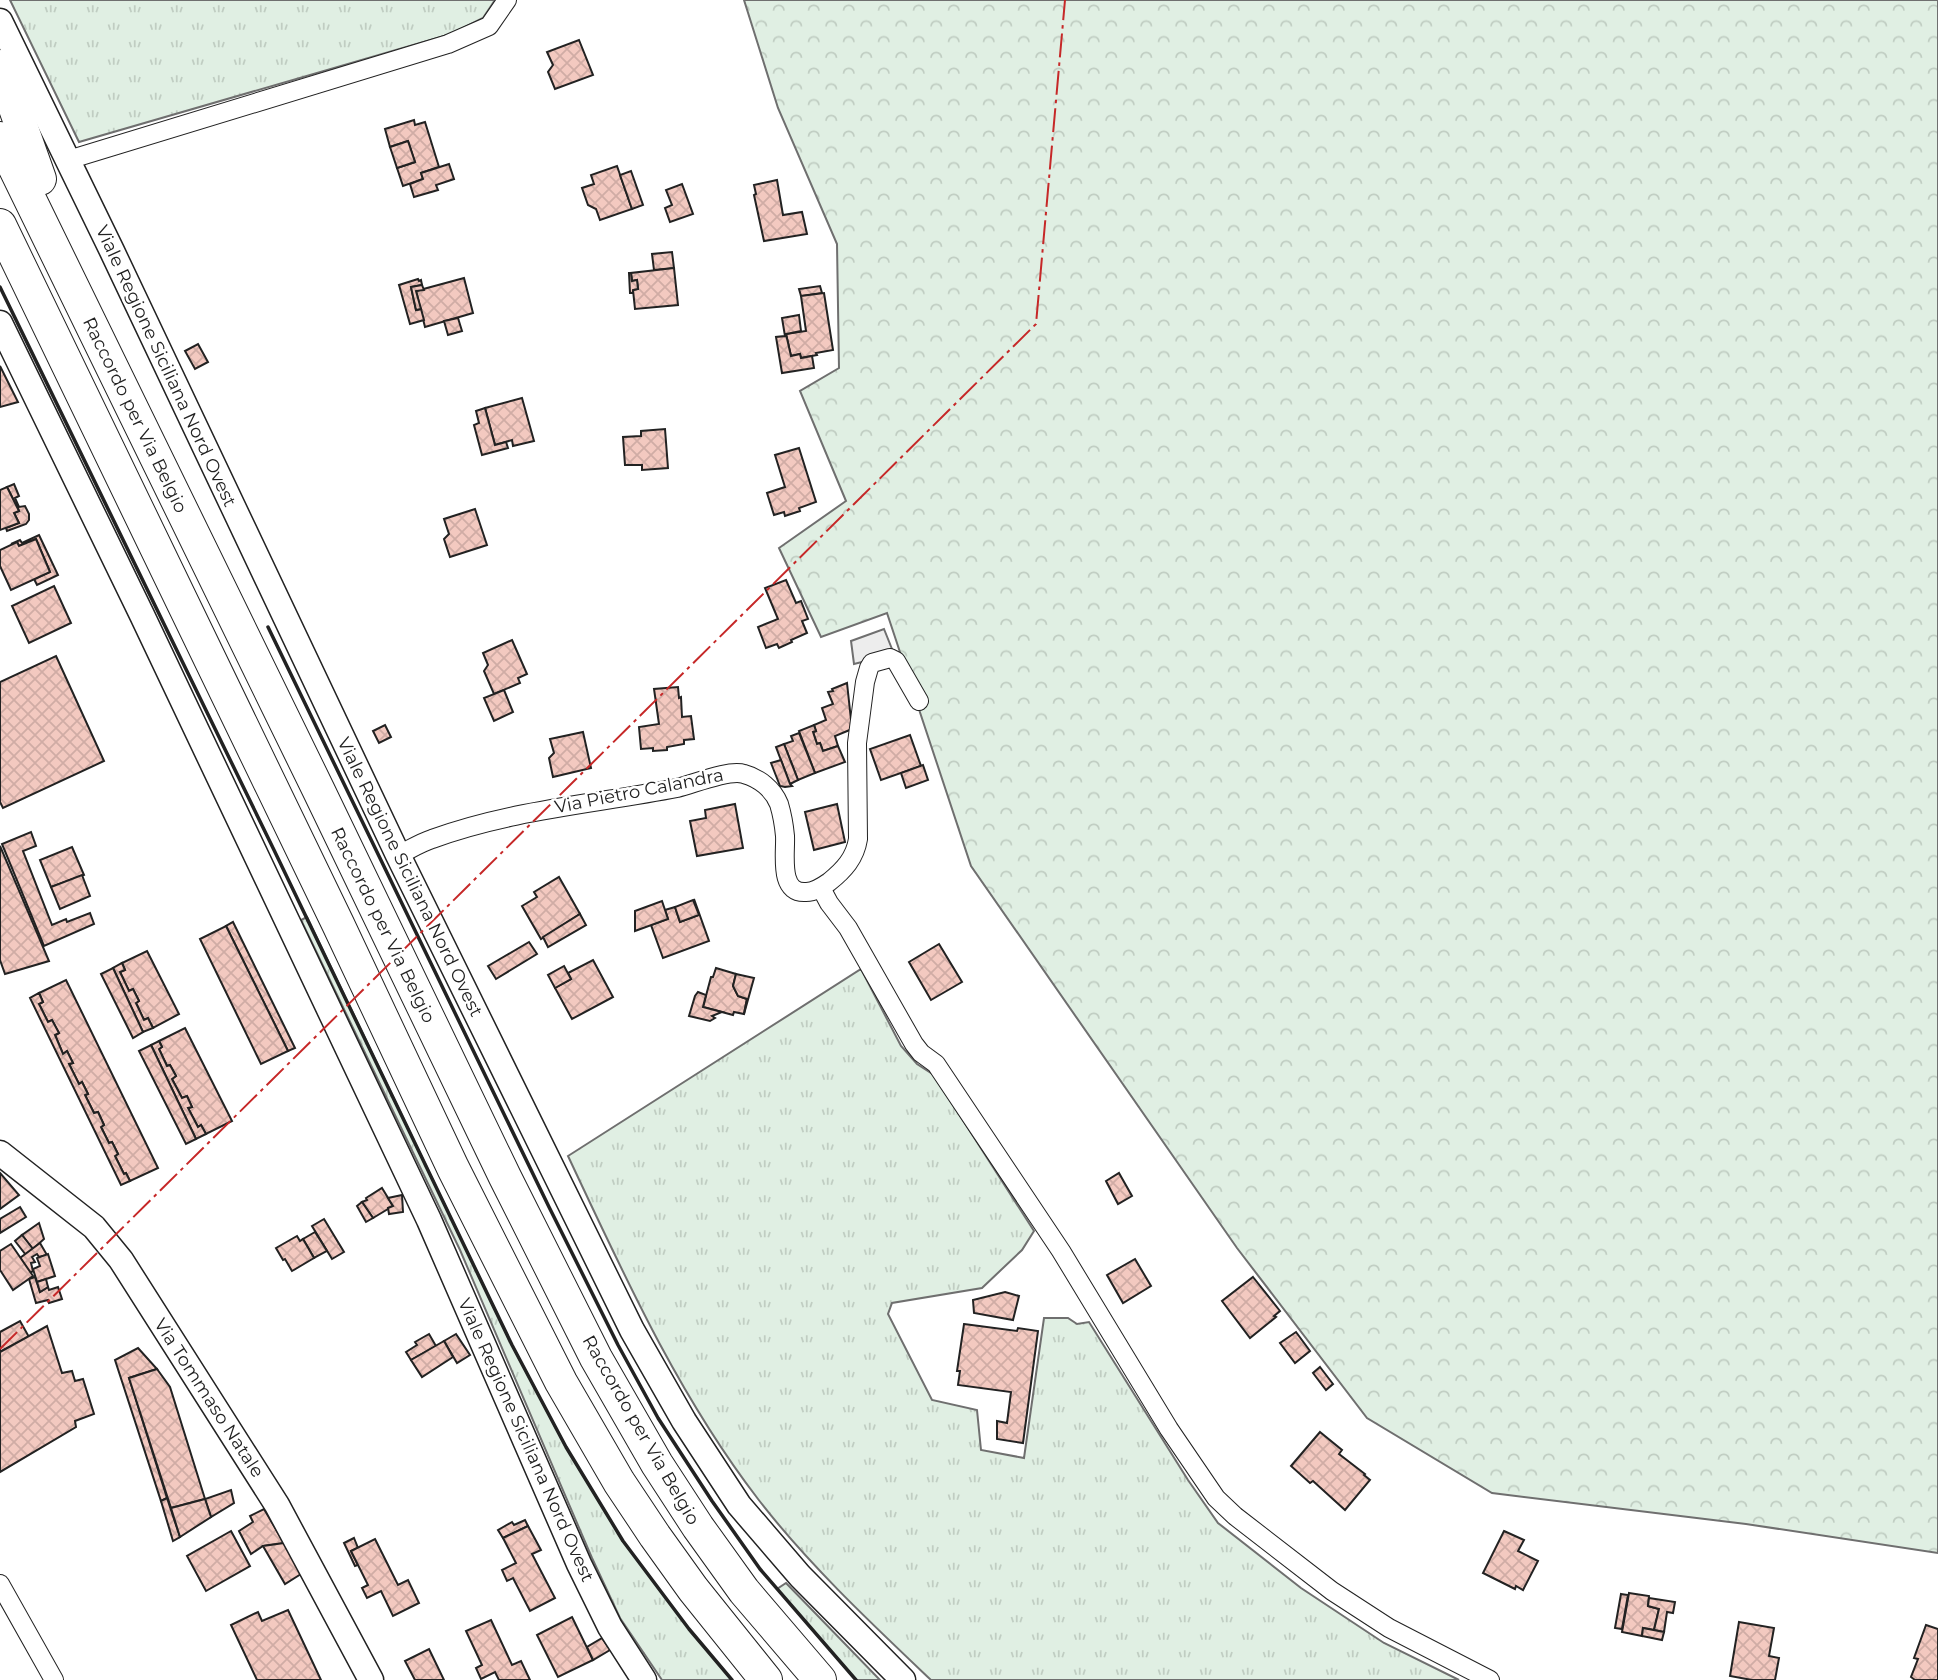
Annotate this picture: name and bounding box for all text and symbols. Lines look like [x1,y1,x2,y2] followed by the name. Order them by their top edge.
[91,222,241,510] street label: Viale Regione Siciliana Nord Ovest
[78,313,192,517] street label: Raccordo per Via Belgio
[333,734,487,1020] street label: Viale Regione Siciliana Nord Ovest
[553,764,725,818] street label: Via Pietro Calandra
[326,823,440,1027] street label: Raccordo per Via Belgio
[453,1295,599,1585] street label: Viale Regione Siciliana Nord Ovest
[149,1314,269,1482] street label: Via Tommaso Natale
[578,1331,704,1529] street label: Raccordo per Via Belgio

